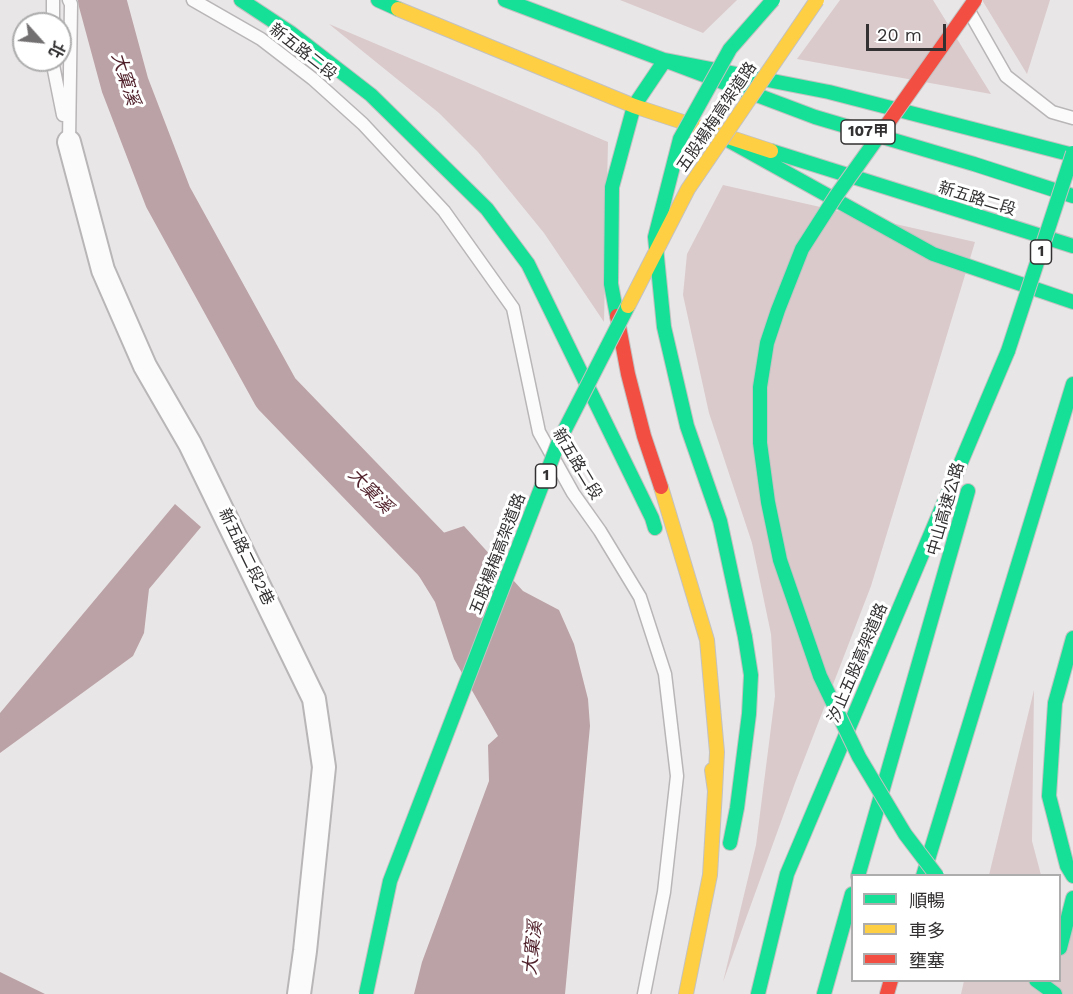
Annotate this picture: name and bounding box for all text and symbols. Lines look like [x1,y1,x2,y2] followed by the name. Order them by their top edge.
[12,12,72,72] north arrow
[869,12,948,50] scale bar
[266,20,340,84] street label: 新五路二段
[877,24,922,45] text: 20 m
[45,38,69,61] text: 北
[106,50,144,108] water label: 大窠溪
[673,59,761,175] street label: 五股楊梅高架道路
[841,120,895,144] road number: 107甲
[936,178,1018,220] street label: 新五路二段
[1030,240,1052,264] road number: 1
[548,425,606,503] street label: 新五路二段
[924,460,968,558] street label: 中山高速公路
[343,464,397,518] water label: 大窠溪
[536,464,556,488] road number: 1
[466,491,530,617] street label: 五股楊梅高架道路
[214,505,278,609] street label: 新五路二段2巷
[824,600,892,726] street label: 汐止五股高架道路
[851,874,1061,982] legend
[909,890,945,911] text: 順暢
[519,920,547,976] water label: 大窠溪
[909,920,945,941] text: 車多
[909,950,945,971] text: 壅塞

